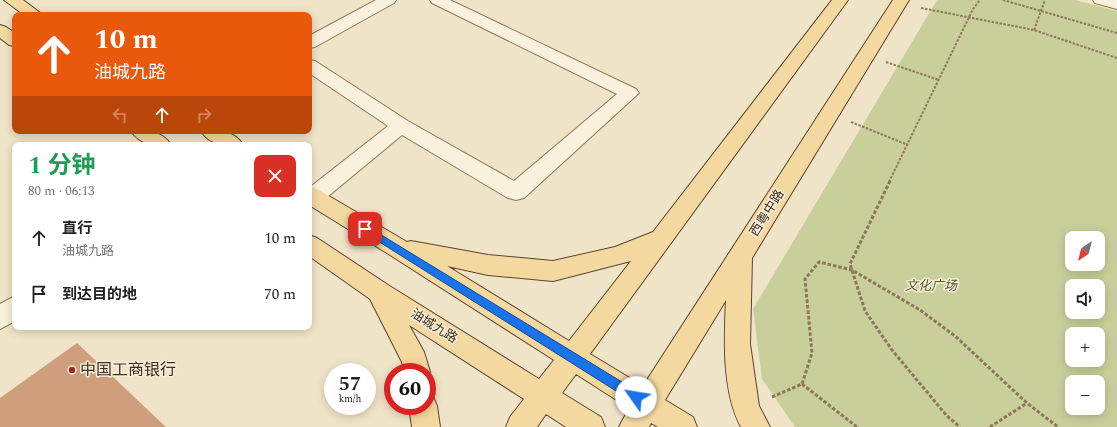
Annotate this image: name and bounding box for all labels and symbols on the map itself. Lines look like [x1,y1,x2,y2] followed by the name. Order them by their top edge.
[745,186,789,240] street label: 西粤中路
[348,212,382,246] pin
[1065,231,1105,271] north arrow
[905,276,958,296] park label: 文化广场
[407,304,461,348] street label: 油城九路
[80,358,176,382] place label: 中国工商银行
[384,363,436,415] speed limit sign: 60
[67,365,77,375] marker: 中国工商银行
[615,376,657,418] position arrow

